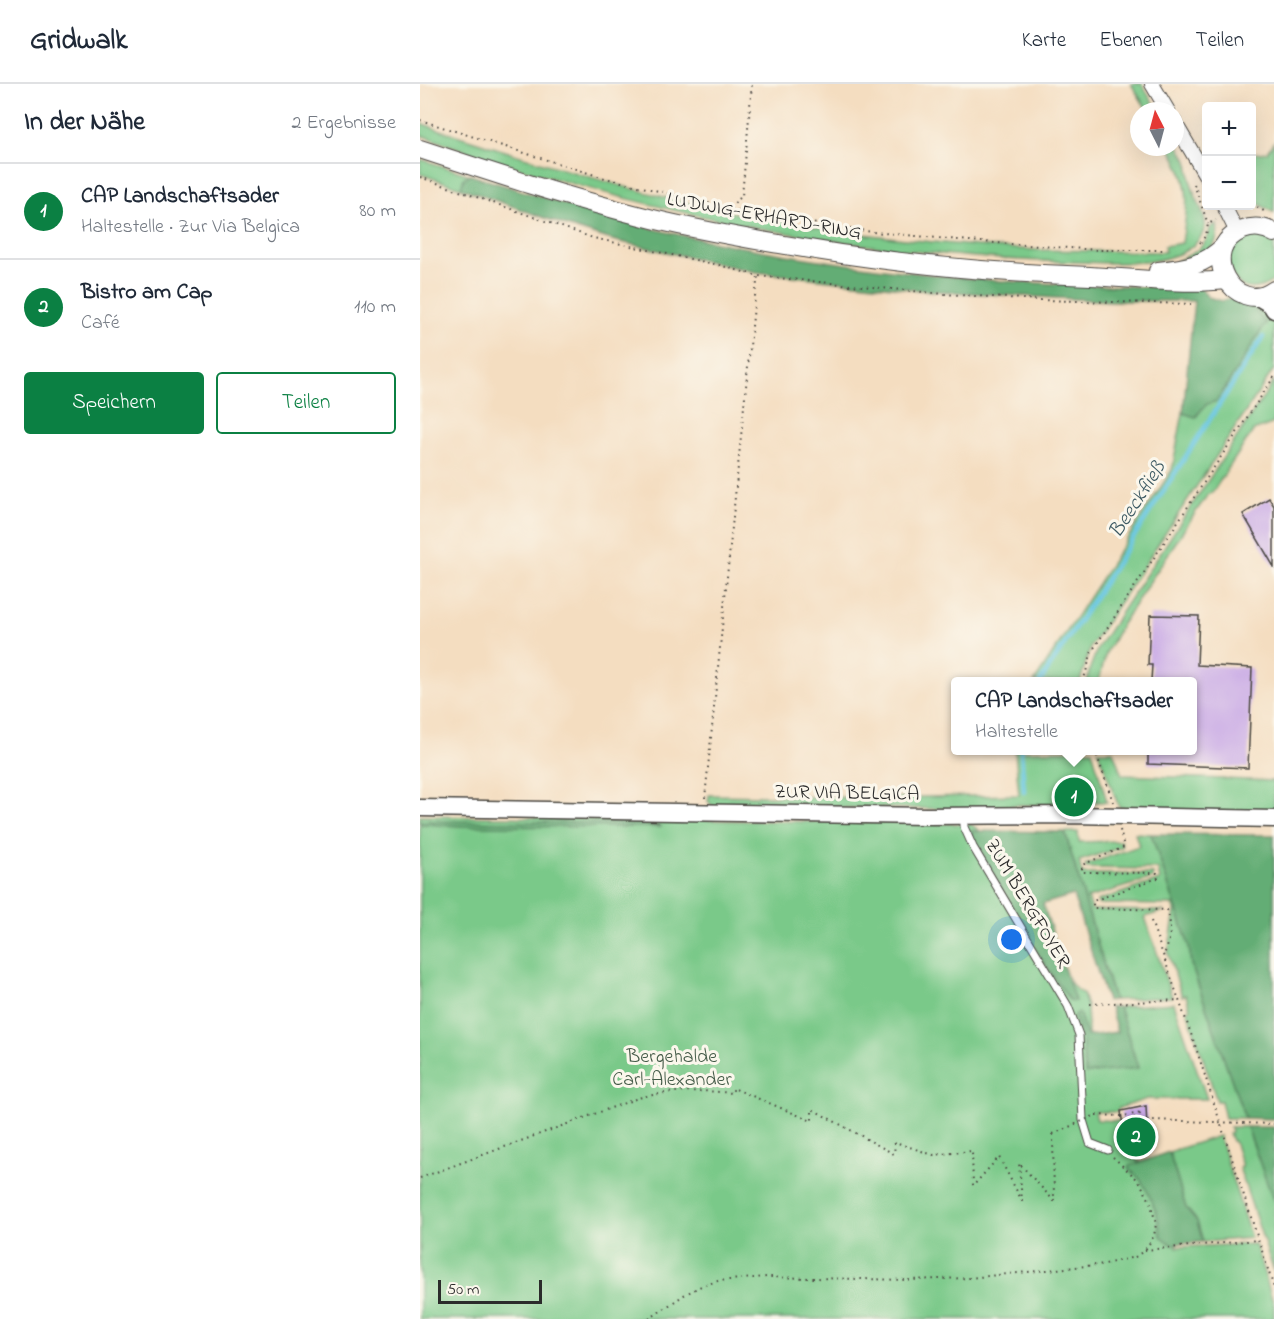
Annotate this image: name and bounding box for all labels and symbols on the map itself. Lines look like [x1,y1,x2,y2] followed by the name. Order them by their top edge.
[1130,102,1184,156] north arrow
[664,186,864,248] street label: LUDWIG-ERHARD-RING
[1102,455,1175,544] water label: Beeckfließ
[1054,774,1094,820] pin: 1
[774,778,920,810] street label: ZUR VIA BELGICA
[977,834,1078,975] street label: ZUM BERGFOYER
[997,925,1026,954] your location
[612,1043,733,1095] park label: Bergehalde Carl-Alexander
[1116,1114,1156,1160] pin: 2
[438,1277,542,1304] scale bar

